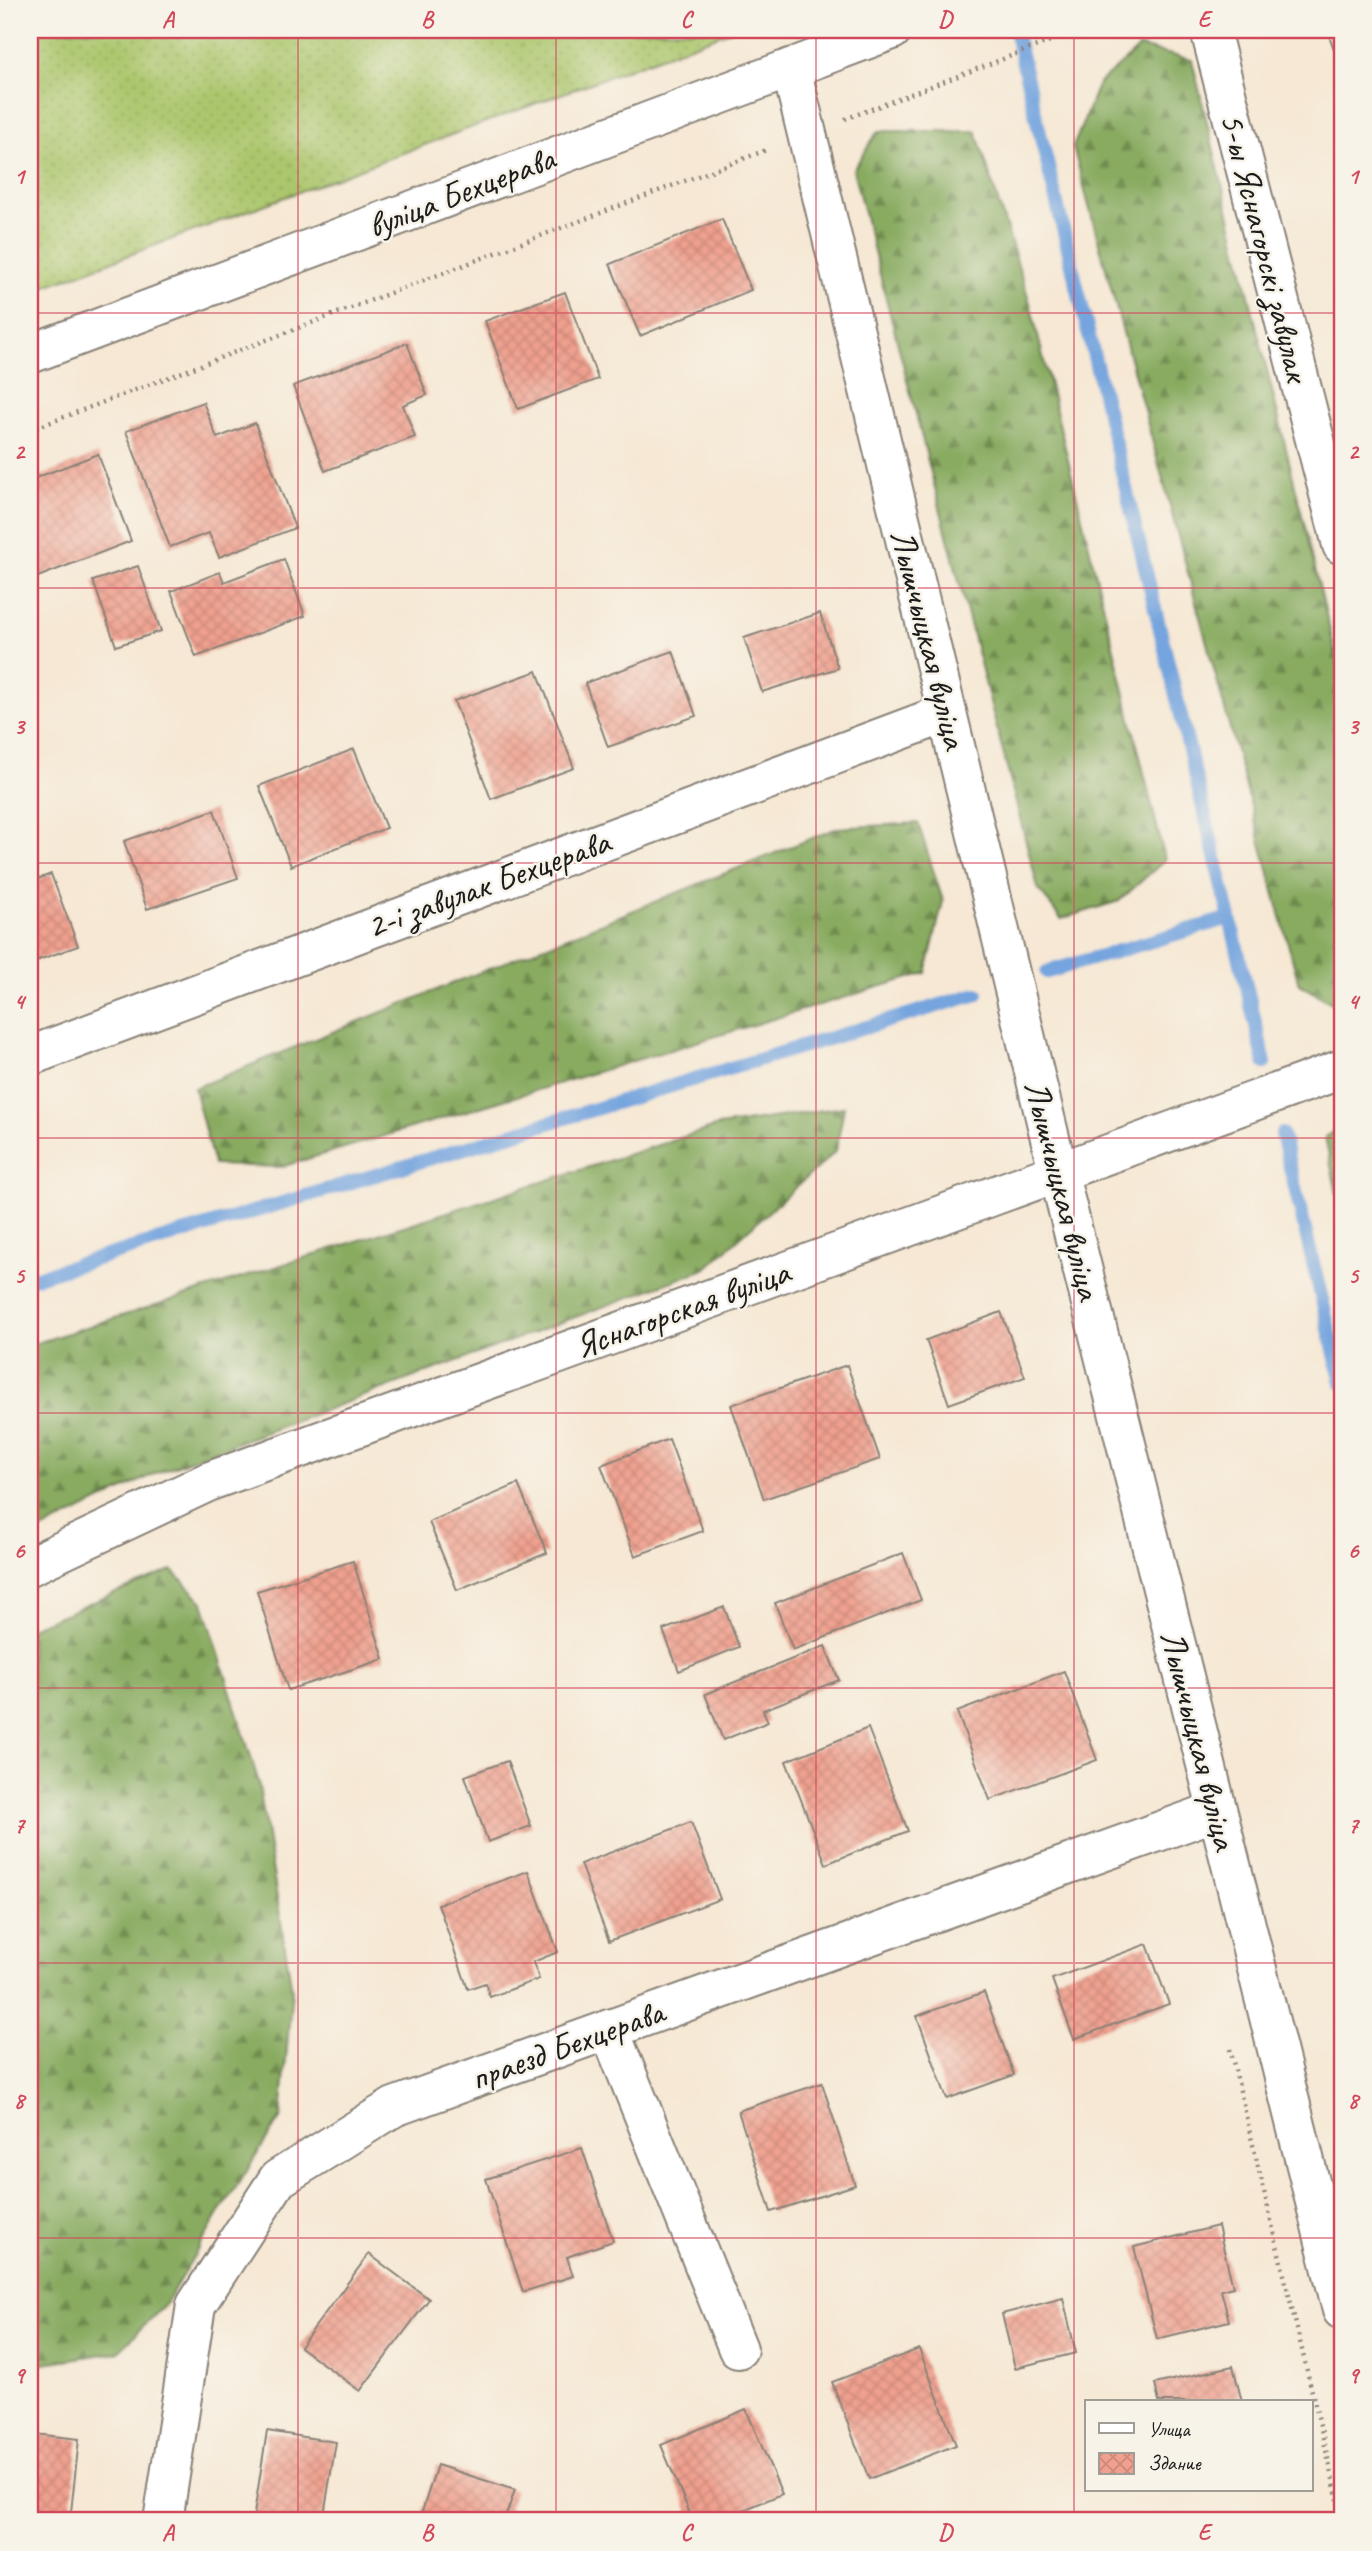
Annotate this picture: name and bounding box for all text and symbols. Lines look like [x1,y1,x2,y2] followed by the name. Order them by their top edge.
[162,5,176,34] text: A
[421,5,435,34] text: B
[681,5,695,34] text: C
[938,5,954,34] text: D
[1198,5,1214,34] text: E
[1210,108,1321,389] street label: 5-ы Яснагорскі завулак
[361,135,563,248] street label: вуліца Бехцерава
[14,162,27,191] text: 1
[1348,162,1361,191] text: 1
[14,437,27,466] text: 2
[1348,437,1361,466] text: 2
[880,525,979,756] street label: Лышчыцкая вуліца
[14,712,27,741] text: 3
[1348,712,1361,741] text: 3
[360,818,618,949] street label: 2-і завулак Бехцерава
[14,987,27,1016] text: 4
[1348,987,1361,1016] text: 4
[1014,1076,1113,1307] street label: Лышчыцкая вуліца
[568,1248,798,1369] street label: Яснагорская вуліца
[14,1261,26,1290] text: 5
[1348,1261,1360,1290] text: 5
[14,1536,27,1565] text: 6
[1348,1536,1361,1565] text: 6
[1150,1626,1249,1857] street label: Лышчыцкая вуліца
[14,1811,27,1840] text: 7
[1348,1811,1361,1840] text: 7
[464,1988,672,2101] street label: праезд Бехцерава
[14,2086,27,2115] text: 8
[1348,2086,1361,2115] text: 8
[14,2361,27,2390] text: 9
[1348,2361,1361,2390] text: 9
[1085,2400,1312,2492] legend
[1148,2416,1191,2442] text: Улица
[1148,2450,1202,2476] text: Здание
[162,2518,176,2547] text: A
[421,2518,435,2547] text: B
[681,2518,695,2547] text: C
[938,2518,954,2547] text: D
[1198,2518,1214,2547] text: E

